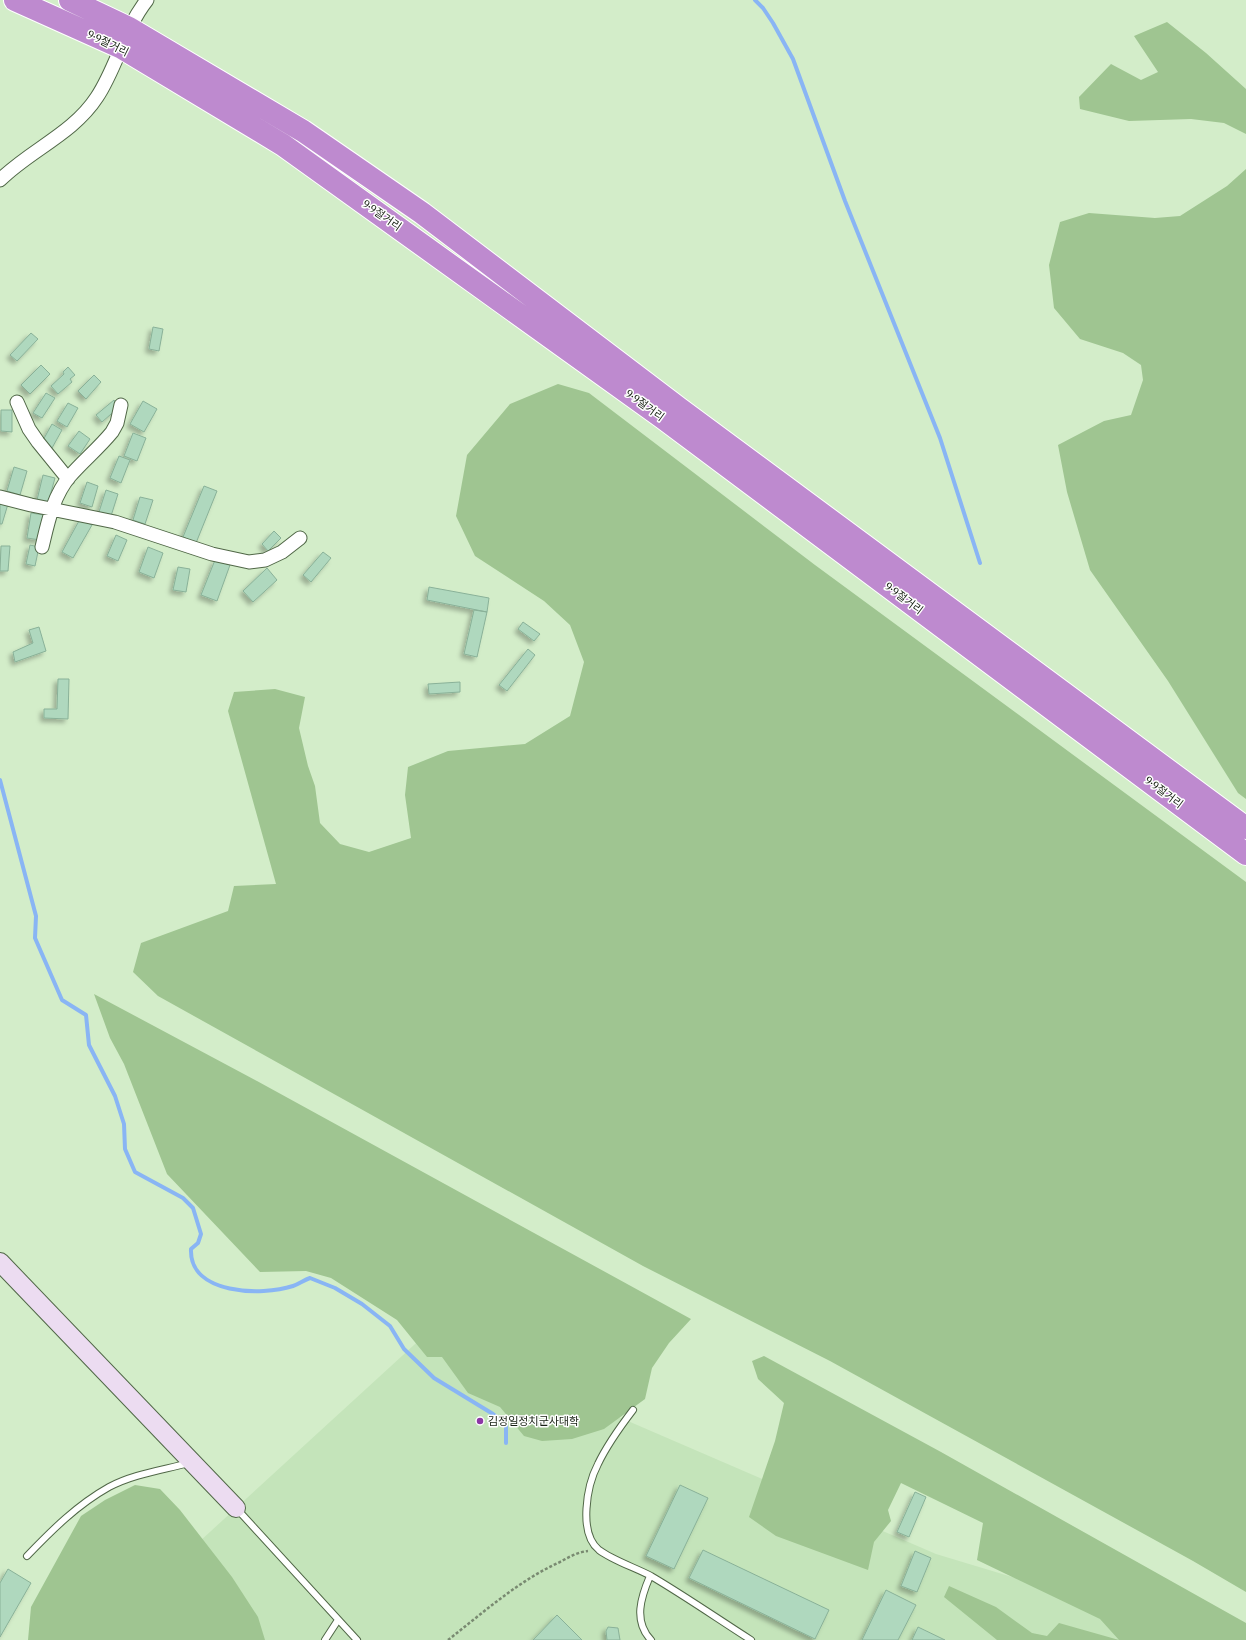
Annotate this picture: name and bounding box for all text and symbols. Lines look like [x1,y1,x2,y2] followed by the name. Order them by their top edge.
[85,27,131,59] street label: 9·9절거리
[360,196,404,234] street label: 9·9절거리
[623,386,667,424] street label: 9·9절거리
[882,579,926,617] street label: 9·9절거리
[1142,773,1186,811] street label: 9·9절거리
[488,1414,579,1428] place label: 김정일정치군사대학
[475,1416,485,1426] marker: 김정일정치군사대학

